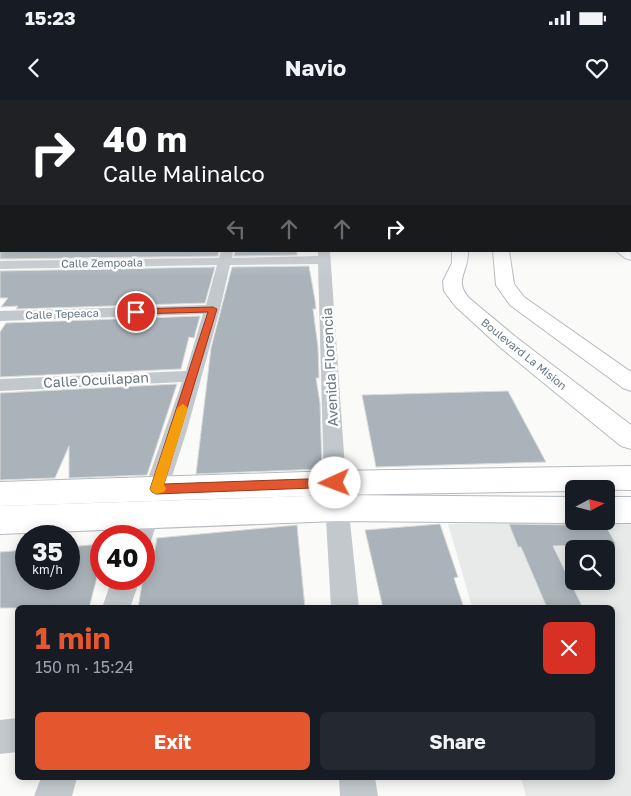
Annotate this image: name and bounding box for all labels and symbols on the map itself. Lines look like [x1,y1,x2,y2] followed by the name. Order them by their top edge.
[61,255,143,270] street label: Calle Zempoala
[115,291,157,333] pin
[25,306,99,321] street label: Calle Tepeaca
[318,307,341,427] street label: Avenida Florencia
[479,315,570,392] street label: Boulevard La Mision
[43,368,149,391] street label: Calle Ocuilapan
[308,456,360,508] position arrow
[565,480,615,530] north arrow
[90,525,155,590] speed limit sign: 40

